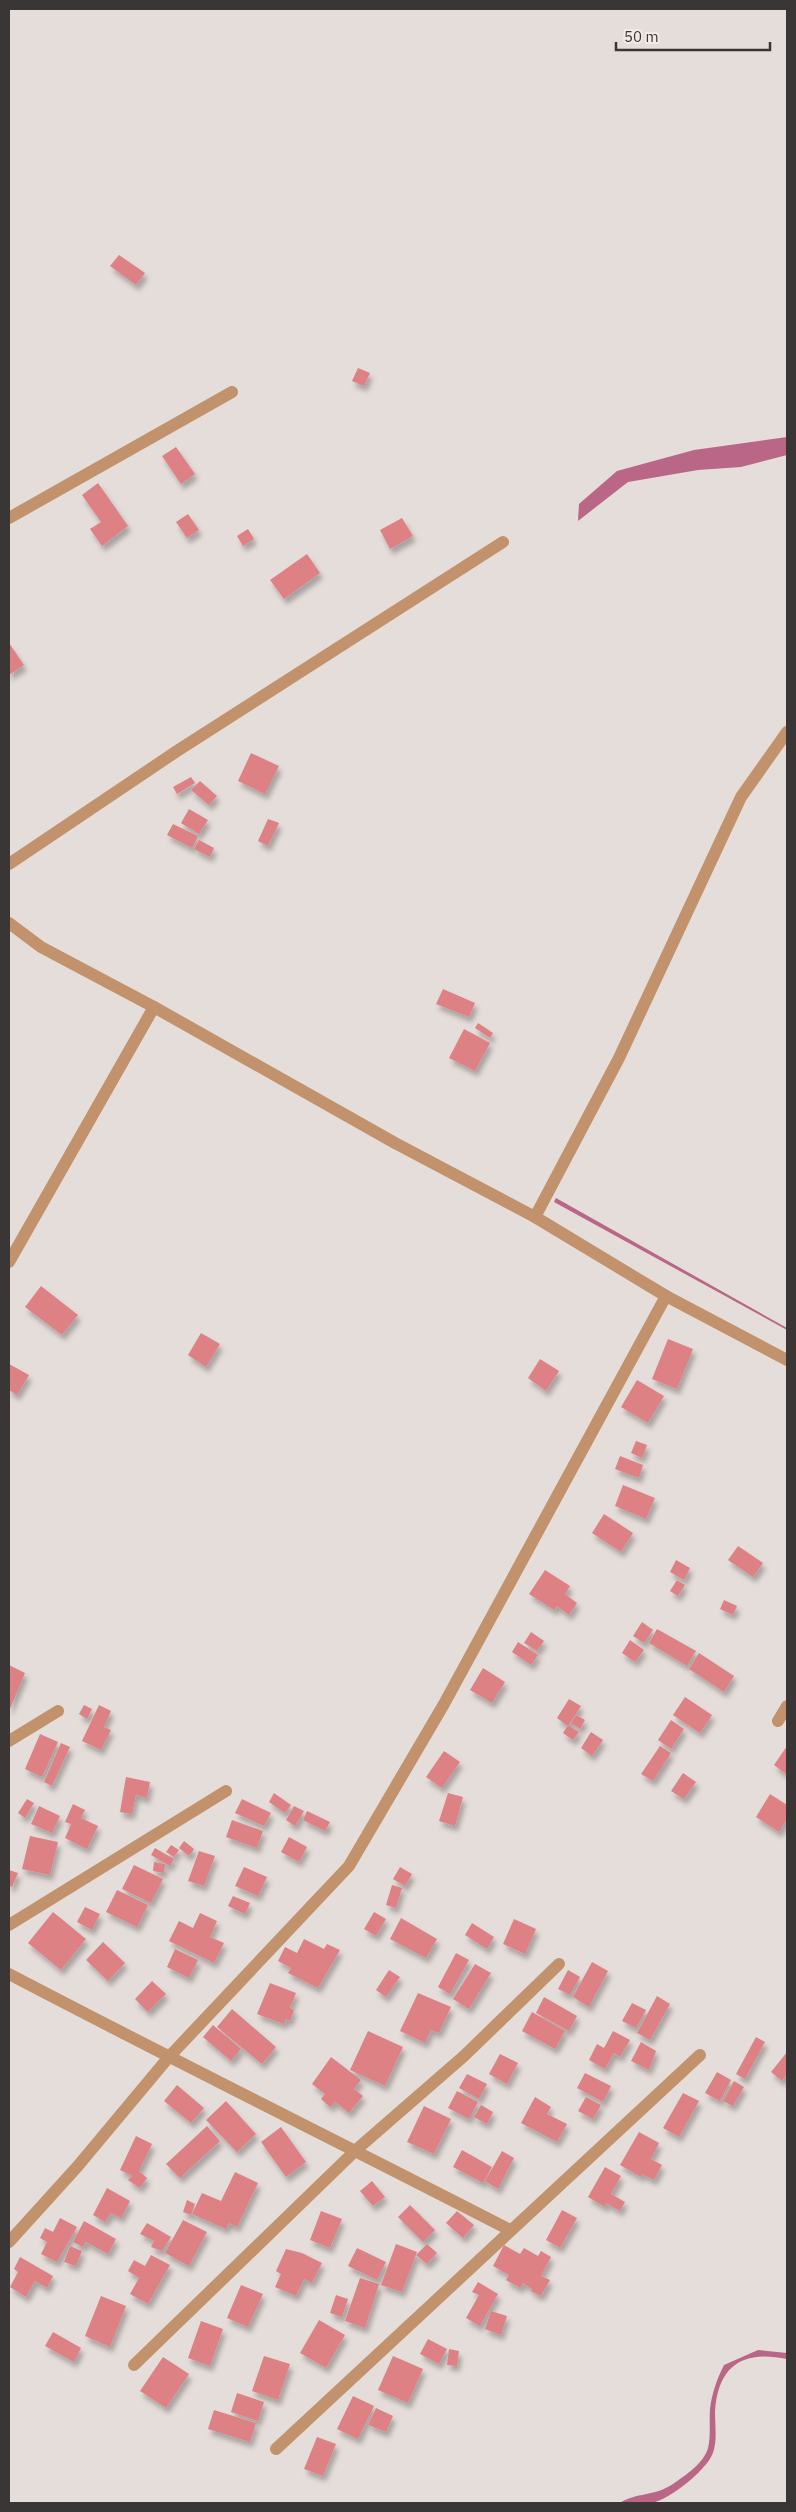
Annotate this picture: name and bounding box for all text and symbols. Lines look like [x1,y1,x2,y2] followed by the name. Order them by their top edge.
[616,20,770,52] scale bar
[624,27,659,46] text: 50 m

